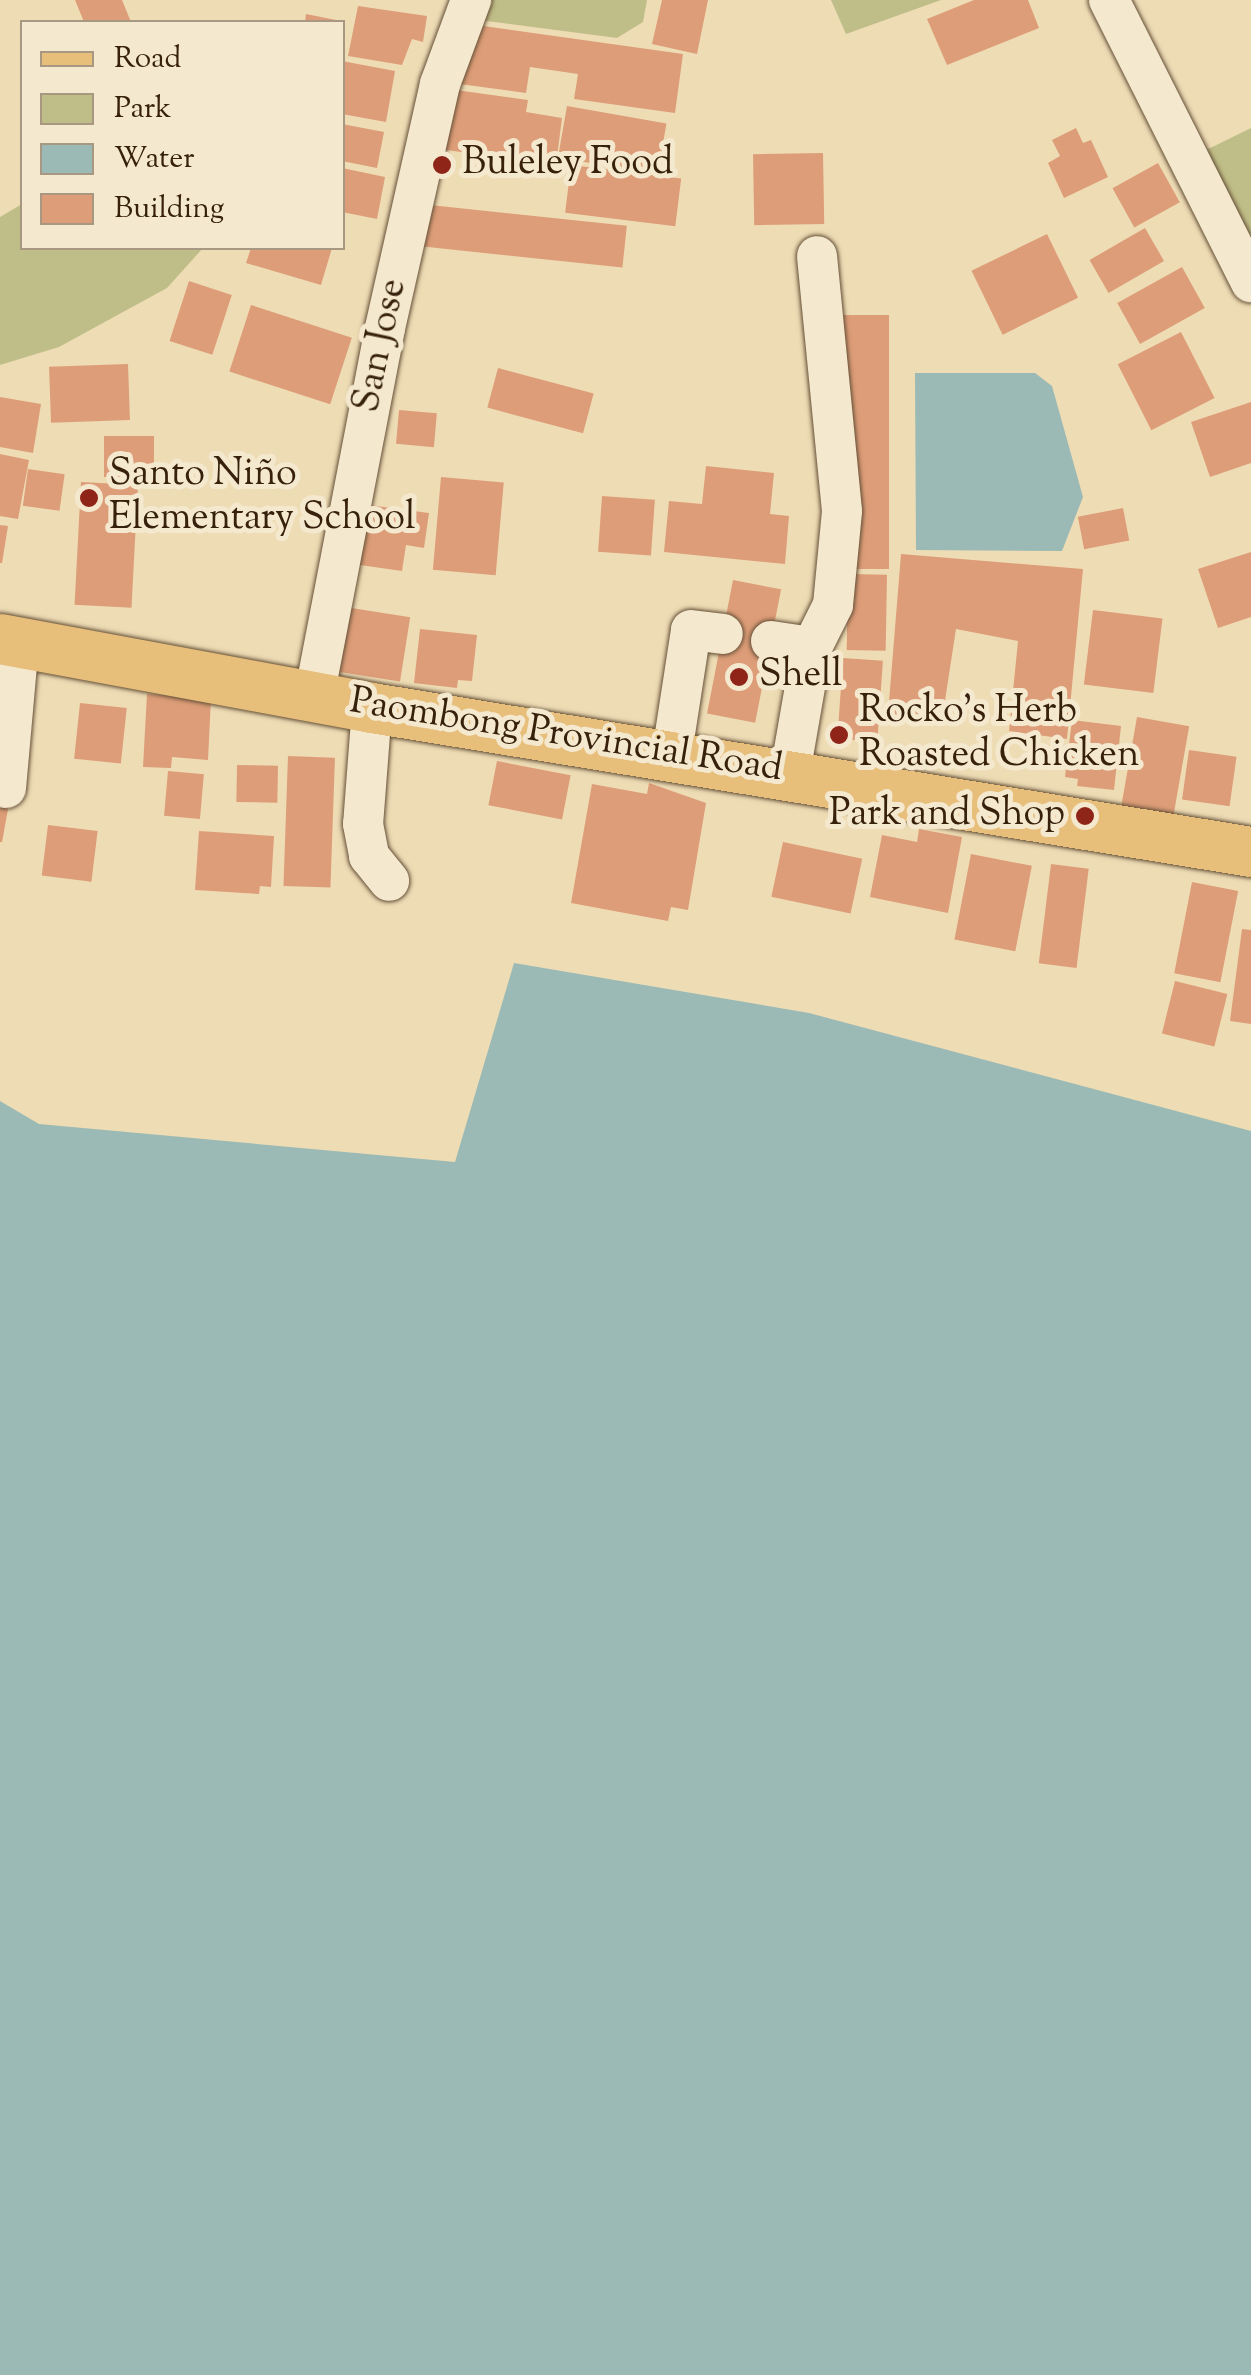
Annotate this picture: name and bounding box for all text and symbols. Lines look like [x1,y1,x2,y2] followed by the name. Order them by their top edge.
[20,20,345,250] legend
[114,38,181,81] text: Road
[114,88,171,131] text: Park
[114,138,195,181] text: Water
[462,142,673,188] place label: Buleley Food
[431,154,453,176] marker: Buleley Food
[114,188,224,231] text: Building
[346,275,418,417] street label: San Jose
[109,453,416,542] place label: Santo Niño Elementary School
[78,487,100,509] marker: Santo Niño Elementary School
[759,654,842,700] place label: Shell
[728,666,750,688] marker: Shell
[347,680,785,794] street label: Paombong Provincial Road
[859,690,1139,779] place label: Rocko's Herb Roasted Chicken
[828,724,850,746] marker: Rocko's Herb Roasted Chicken
[829,793,1065,839] place label: Park and Shop
[1074,805,1096,827] marker: Park and Shop

